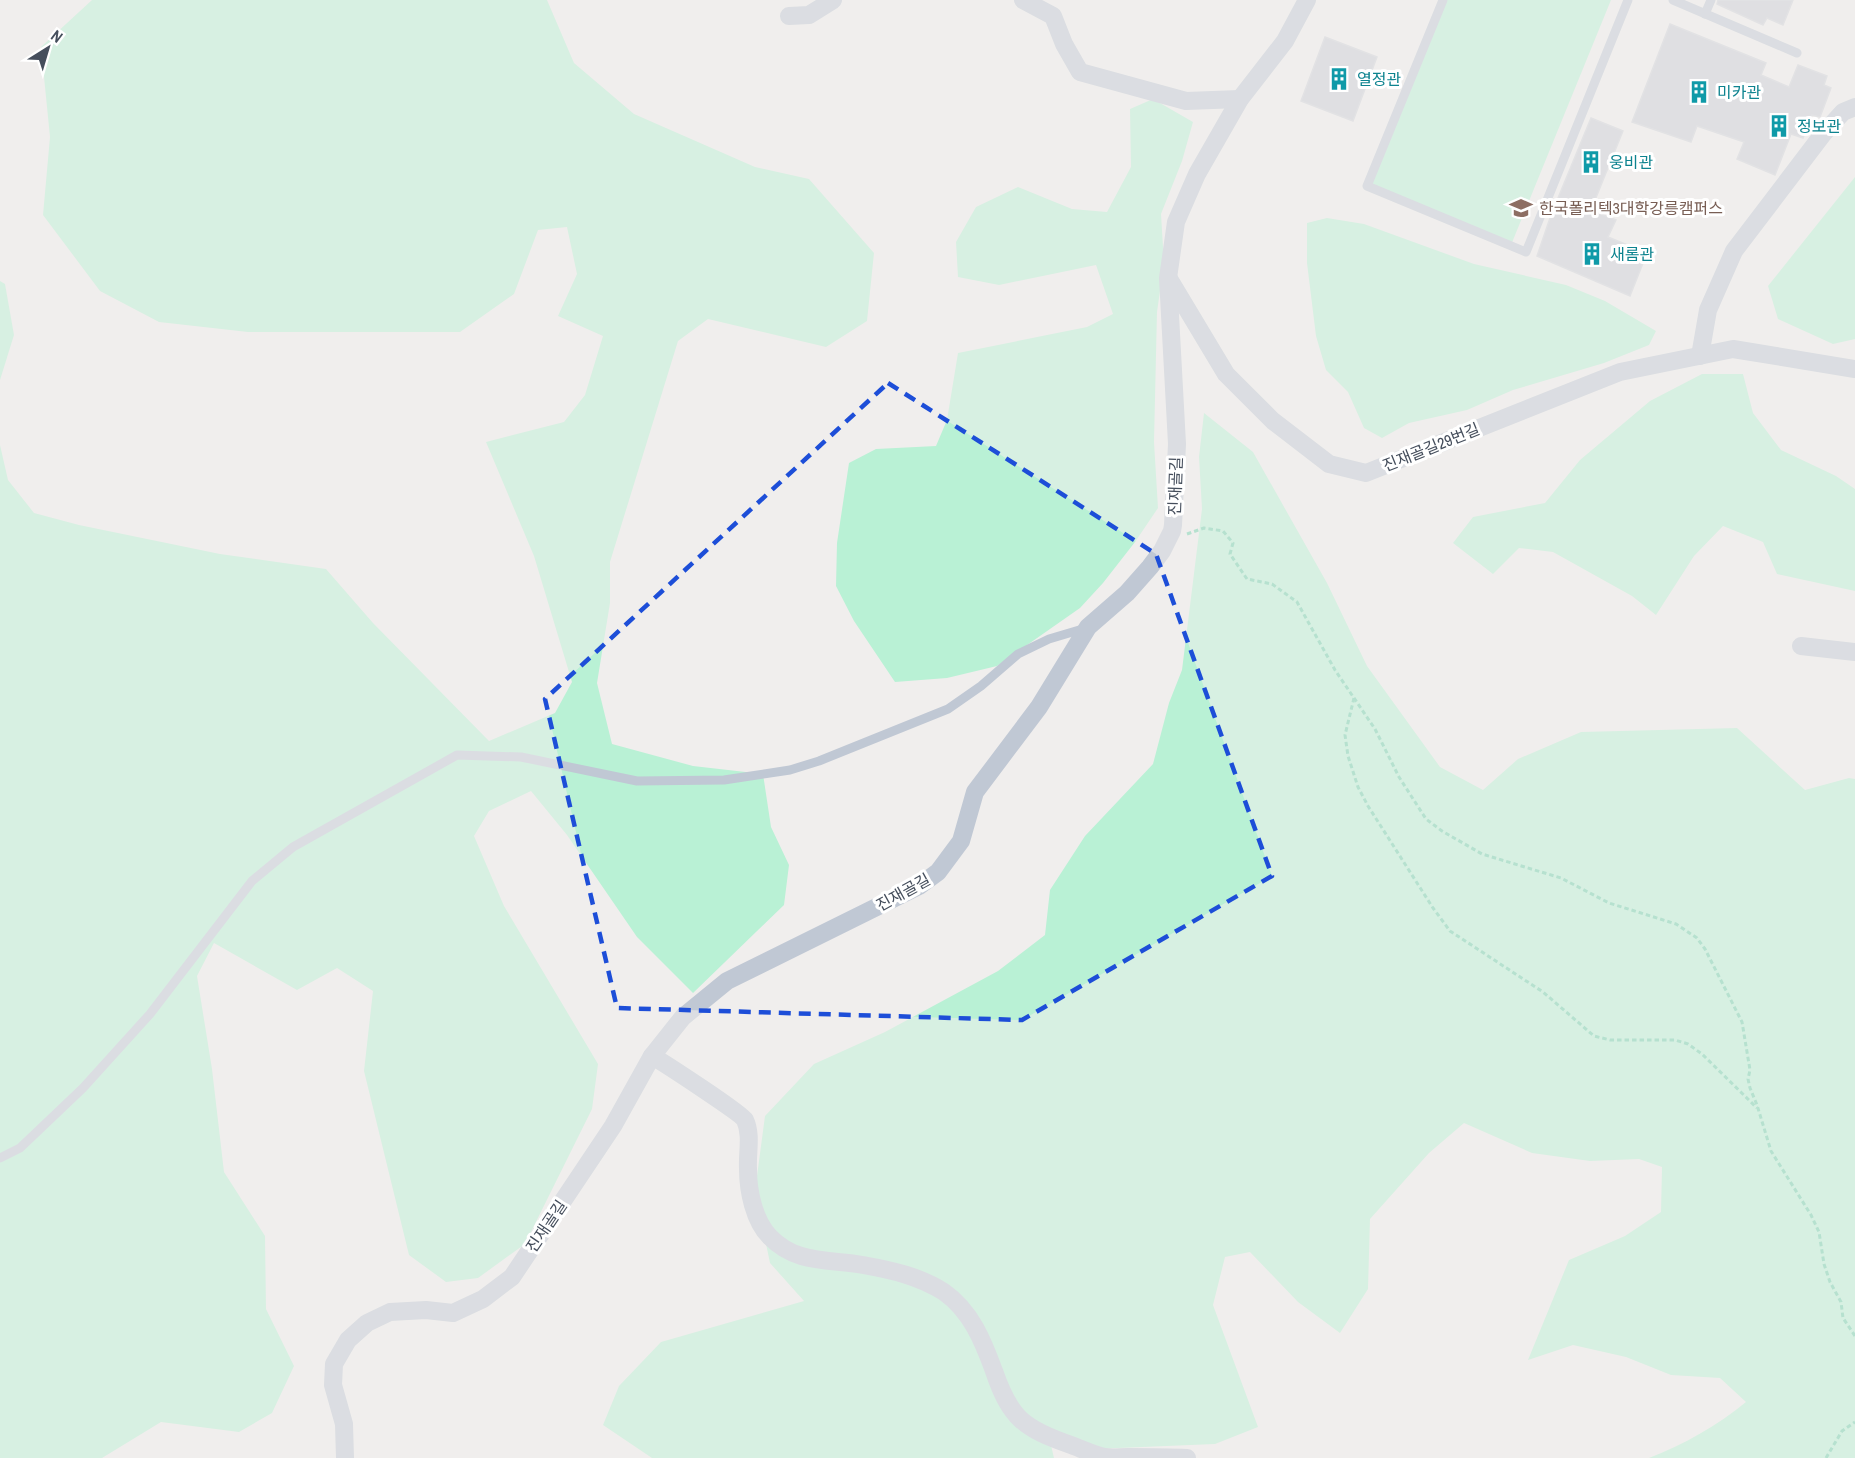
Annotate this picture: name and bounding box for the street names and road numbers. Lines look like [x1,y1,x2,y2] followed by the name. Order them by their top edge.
[1379,418,1483,476] street label: 진재골길29번길
[1163,456,1187,516] street label: 진재골길
[872,868,934,916] street label: 진재골길
[520,1195,572,1257] street label: 진재골길

